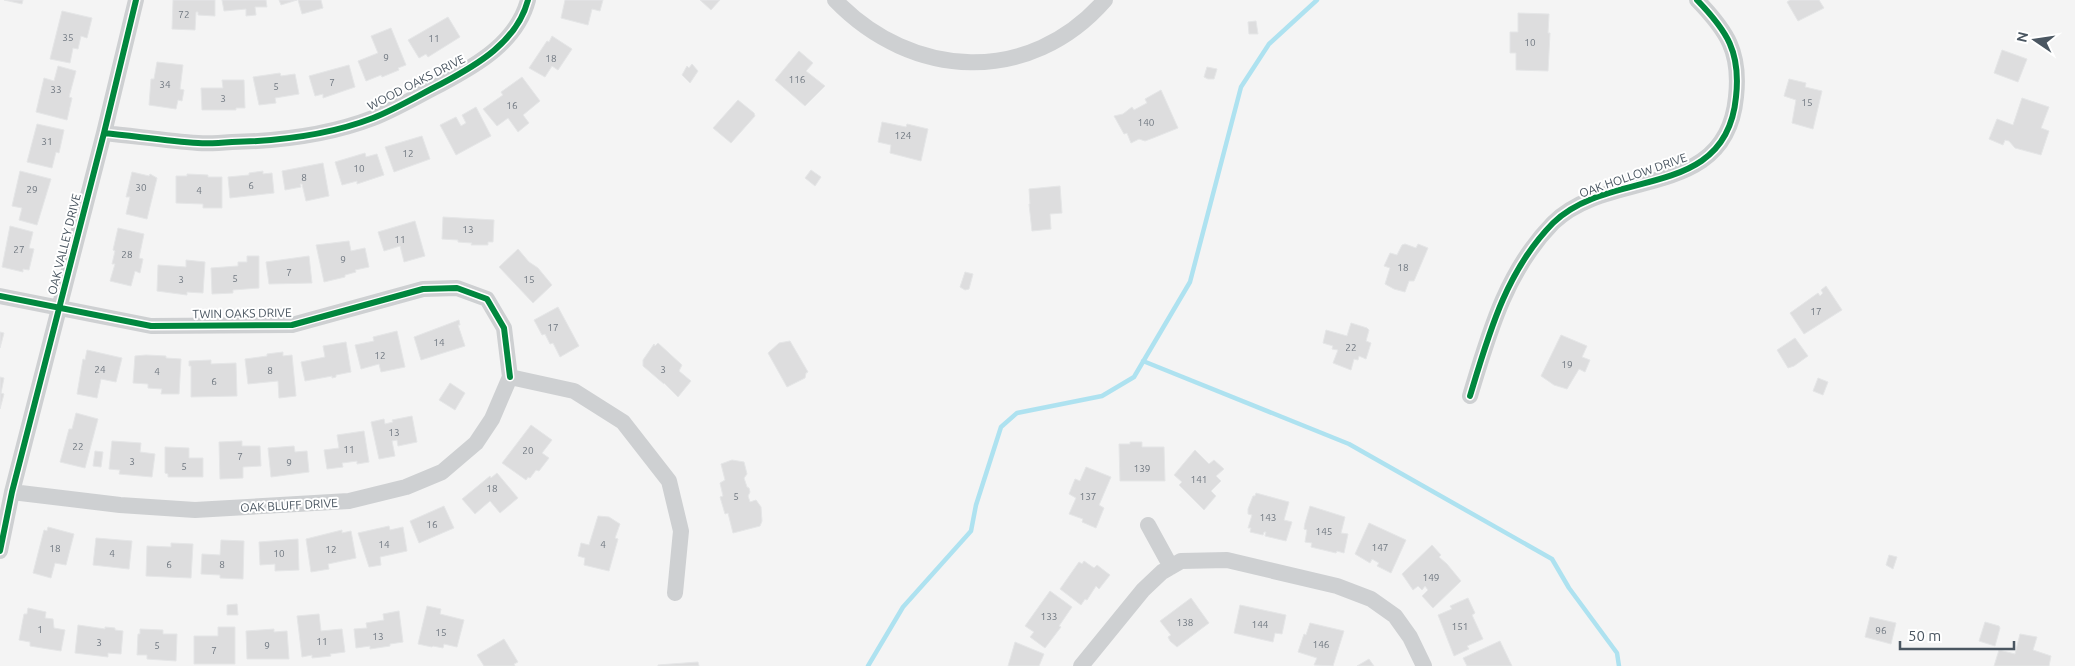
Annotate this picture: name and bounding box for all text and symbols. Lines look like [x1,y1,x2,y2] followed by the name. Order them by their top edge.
[178,9,190,20] house number: 72
[2010,15,2060,65] north arrow
[2013,30,2031,44] text: N
[62,32,74,43] house number: 35
[428,33,440,44] house number: 11
[1524,37,1536,48] house number: 10
[365,52,467,112] street label: WOOD OAKS DRIVE
[383,52,389,63] house number: 9
[545,53,557,64] house number: 18
[789,74,806,85] house number: 116
[329,77,335,88] house number: 7
[159,79,171,90] house number: 34
[273,81,279,92] house number: 5
[50,84,62,95] house number: 33
[220,93,226,104] house number: 3
[1801,97,1813,108] house number: 15
[506,100,518,111] house number: 16
[1138,117,1155,128] house number: 140
[895,130,912,141] house number: 124
[41,136,53,147] house number: 31
[402,148,414,159] house number: 12
[1577,150,1689,200] street label: OAK HOLLOW DRIVE
[353,163,365,174] house number: 10
[301,172,307,183] house number: 8
[248,180,254,191] house number: 6
[135,182,147,193] house number: 30
[26,184,38,195] house number: 29
[196,185,202,196] house number: 4
[45,192,83,296] street label: OAK VALLEY DRIVE
[462,224,474,235] house number: 13
[394,234,406,245] house number: 11
[13,244,25,255] house number: 27
[121,249,133,260] house number: 28
[340,254,346,265] house number: 9
[1397,262,1409,273] house number: 18
[286,267,292,278] house number: 7
[232,273,238,284] house number: 5
[178,274,184,285] house number: 3
[523,274,535,285] house number: 15
[192,306,292,320] street label: TWIN OAKS DRIVE
[1810,306,1822,317] house number: 17
[547,322,559,333] house number: 17
[433,337,445,348] house number: 14
[1345,342,1357,353] house number: 22
[374,350,386,361] house number: 12
[1561,359,1573,370] house number: 19
[94,364,106,375] house number: 24
[660,364,666,375] house number: 3
[267,365,273,376] house number: 8
[154,366,160,377] house number: 4
[211,376,217,387] house number: 6
[388,427,400,438] house number: 13
[72,441,84,452] house number: 22
[343,444,355,455] house number: 11
[522,445,534,456] house number: 20
[237,451,243,462] house number: 7
[129,456,135,467] house number: 3
[286,457,292,468] house number: 9
[181,461,187,472] house number: 5
[1134,463,1150,474] house number: 139
[1191,474,1207,485] house number: 141
[486,483,498,494] house number: 18
[733,491,739,502] house number: 5
[1080,491,1096,502] house number: 137
[240,496,338,514] street label: OAK BLUFF DRIVE
[1260,512,1276,523] house number: 143
[426,519,438,530] house number: 16
[1316,526,1332,537] house number: 145
[378,539,390,550] house number: 14
[600,539,606,550] house number: 4
[1372,542,1388,553] house number: 147
[49,543,61,554] house number: 18
[325,544,337,555] house number: 12
[109,548,115,559] house number: 4
[273,548,285,559] house number: 10
[166,559,172,570] house number: 6
[219,559,225,570] house number: 8
[1423,572,1439,583] house number: 149
[1041,611,1057,622] house number: 133
[1177,617,1194,628] house number: 138
[1900,618,2014,650] scale bar
[1252,619,1269,630] house number: 144
[1452,621,1468,632] house number: 151
[37,624,43,635] house number: 1
[1875,625,1887,636] house number: 96
[435,627,447,638] house number: 15
[1908,627,1941,644] text: 50 m
[372,631,384,642] house number: 13
[316,636,328,647] house number: 11
[96,637,102,648] house number: 3
[1313,639,1330,650] house number: 146
[154,640,160,651] house number: 5
[264,640,270,651] house number: 9
[211,645,217,656] house number: 7

